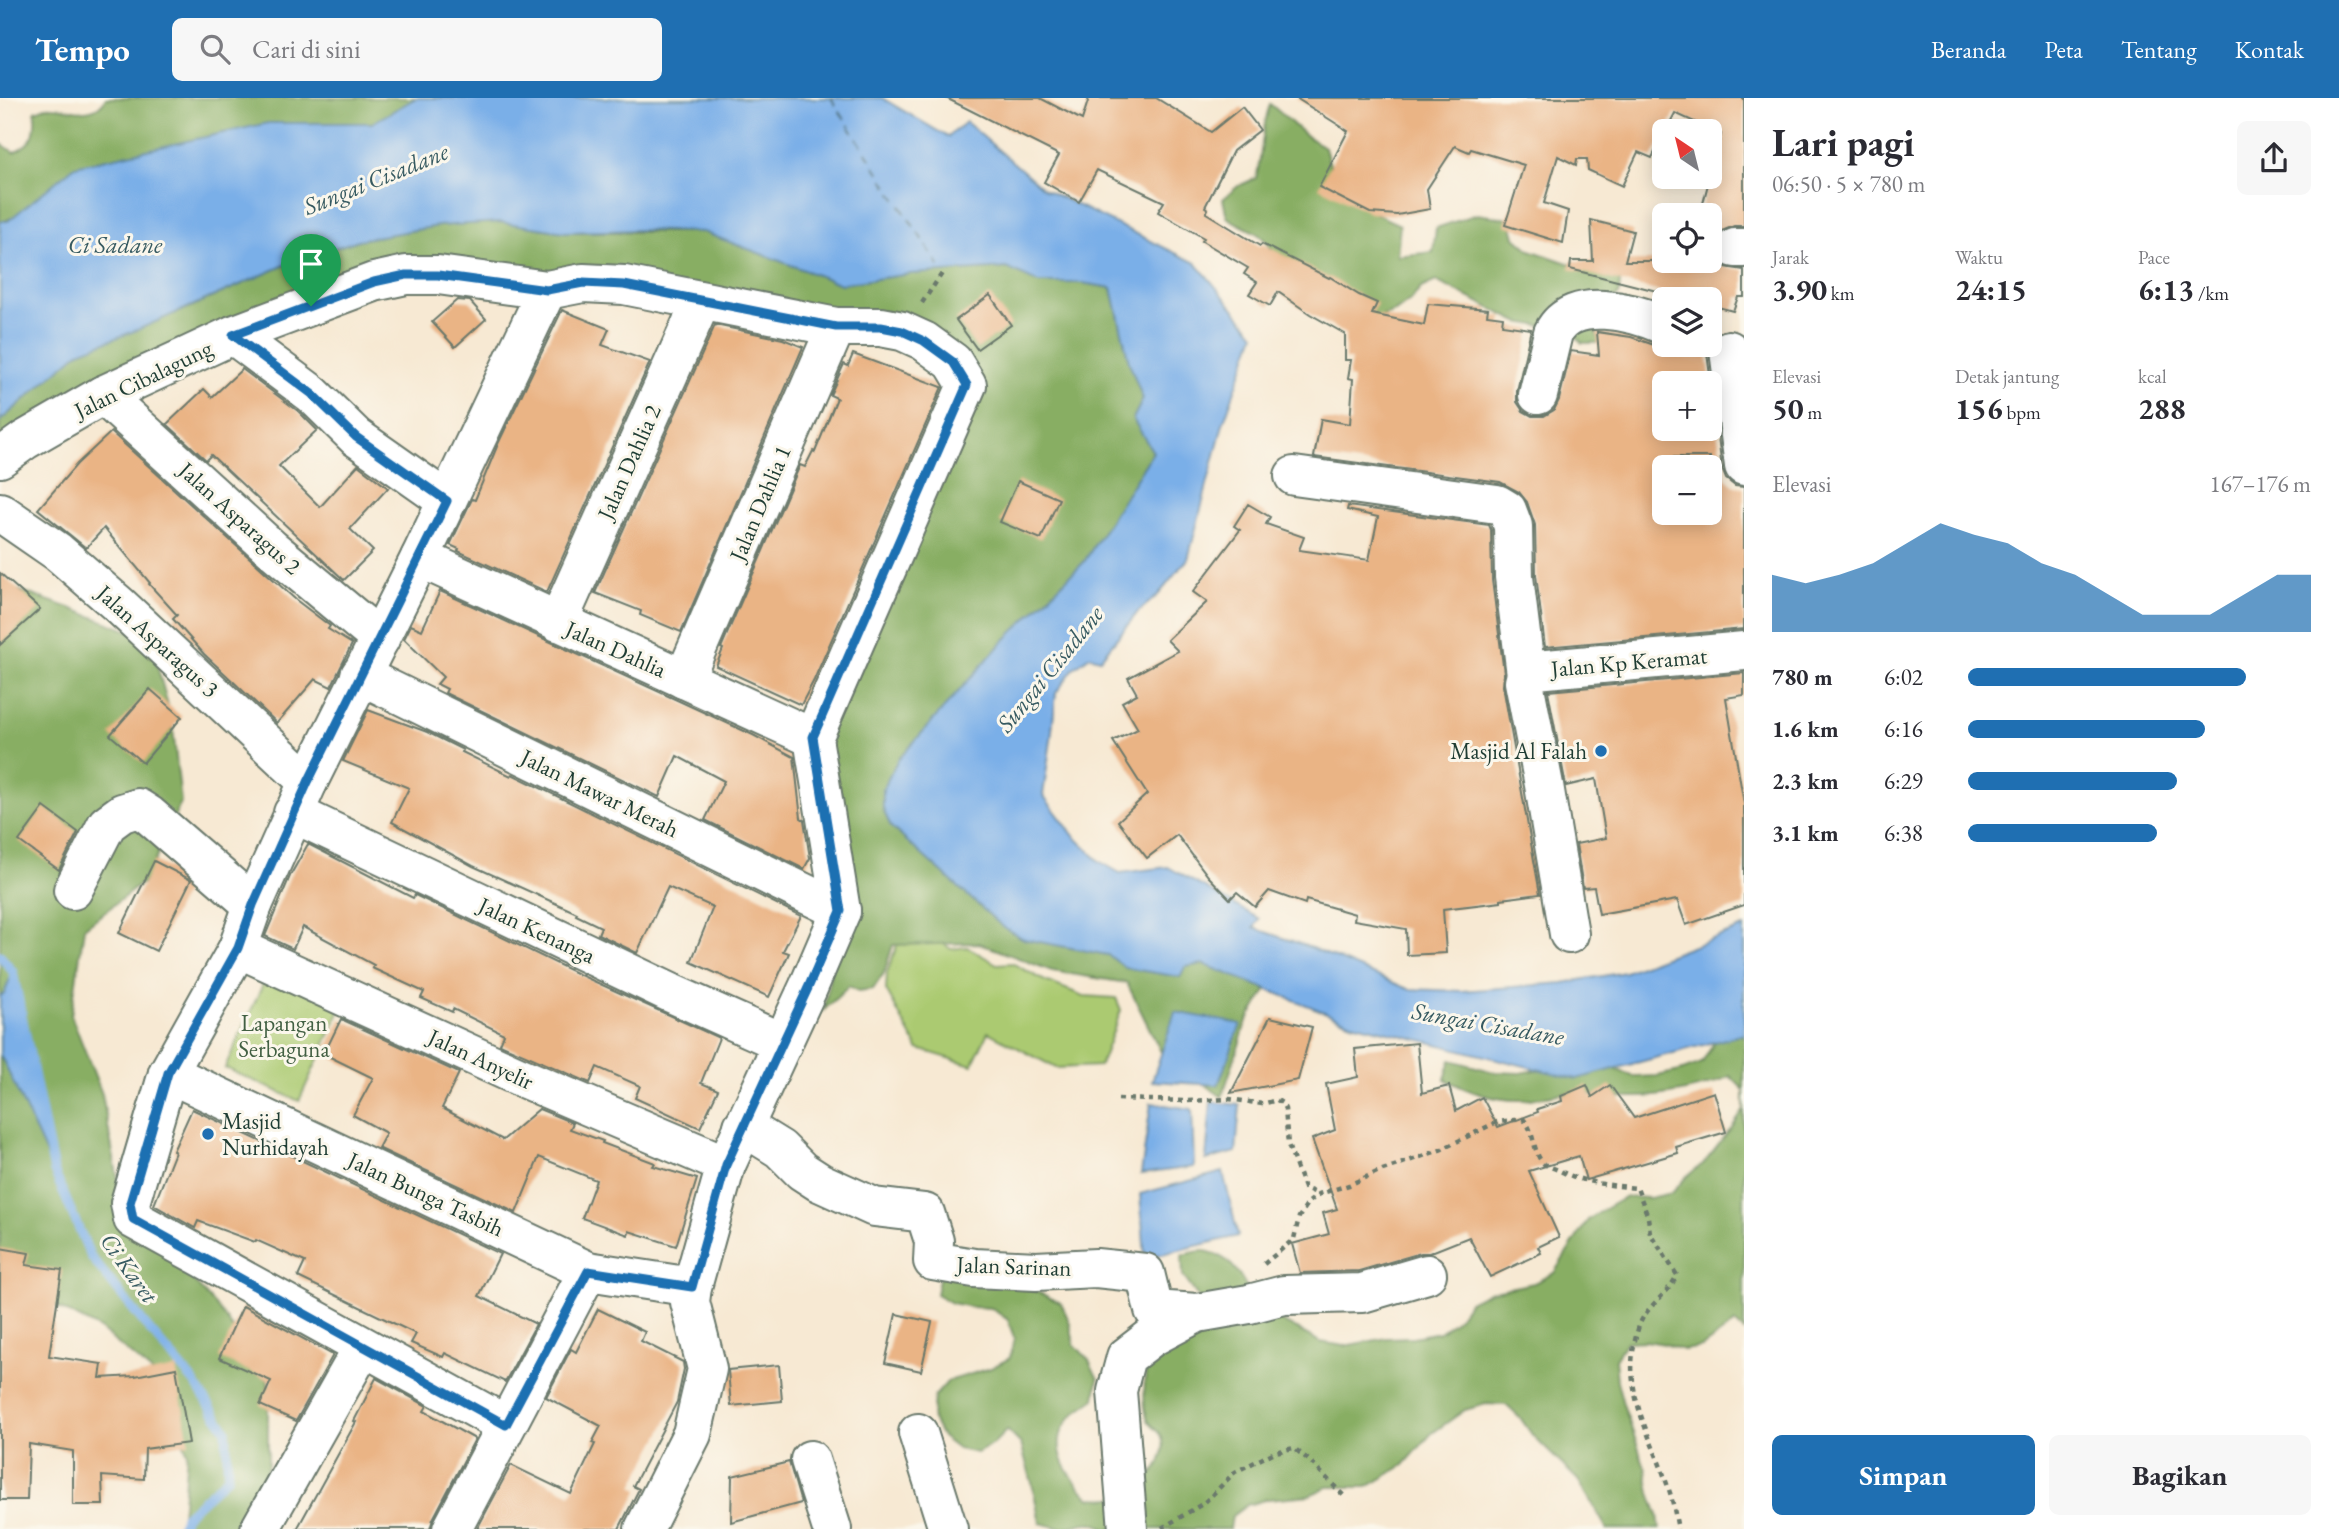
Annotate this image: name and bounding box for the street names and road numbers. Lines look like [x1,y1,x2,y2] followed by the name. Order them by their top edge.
[67,332,218,426] street label: Jalan Cibalagung
[590,400,668,526] street label: Jalan Dahlia 2
[721,441,798,567] street label: Jalan Dahlia 1
[171,454,307,581] street label: Jalan Asparagus 2
[89,577,225,704] street label: Jalan Asparagus 3
[559,613,672,685] street label: Jalan Dahlia
[1548,640,1709,684] street label: Jalan Kp Keramat
[514,741,684,844] street label: Jalan Mawar Merah
[472,889,601,971] street label: Jalan Kenanga
[422,1021,539,1097] street label: Jalan Anyelir
[341,1144,509,1243] street label: Jalan Bunga Tasbih
[954,1249,1072,1283] street label: Jalan Sarinan

